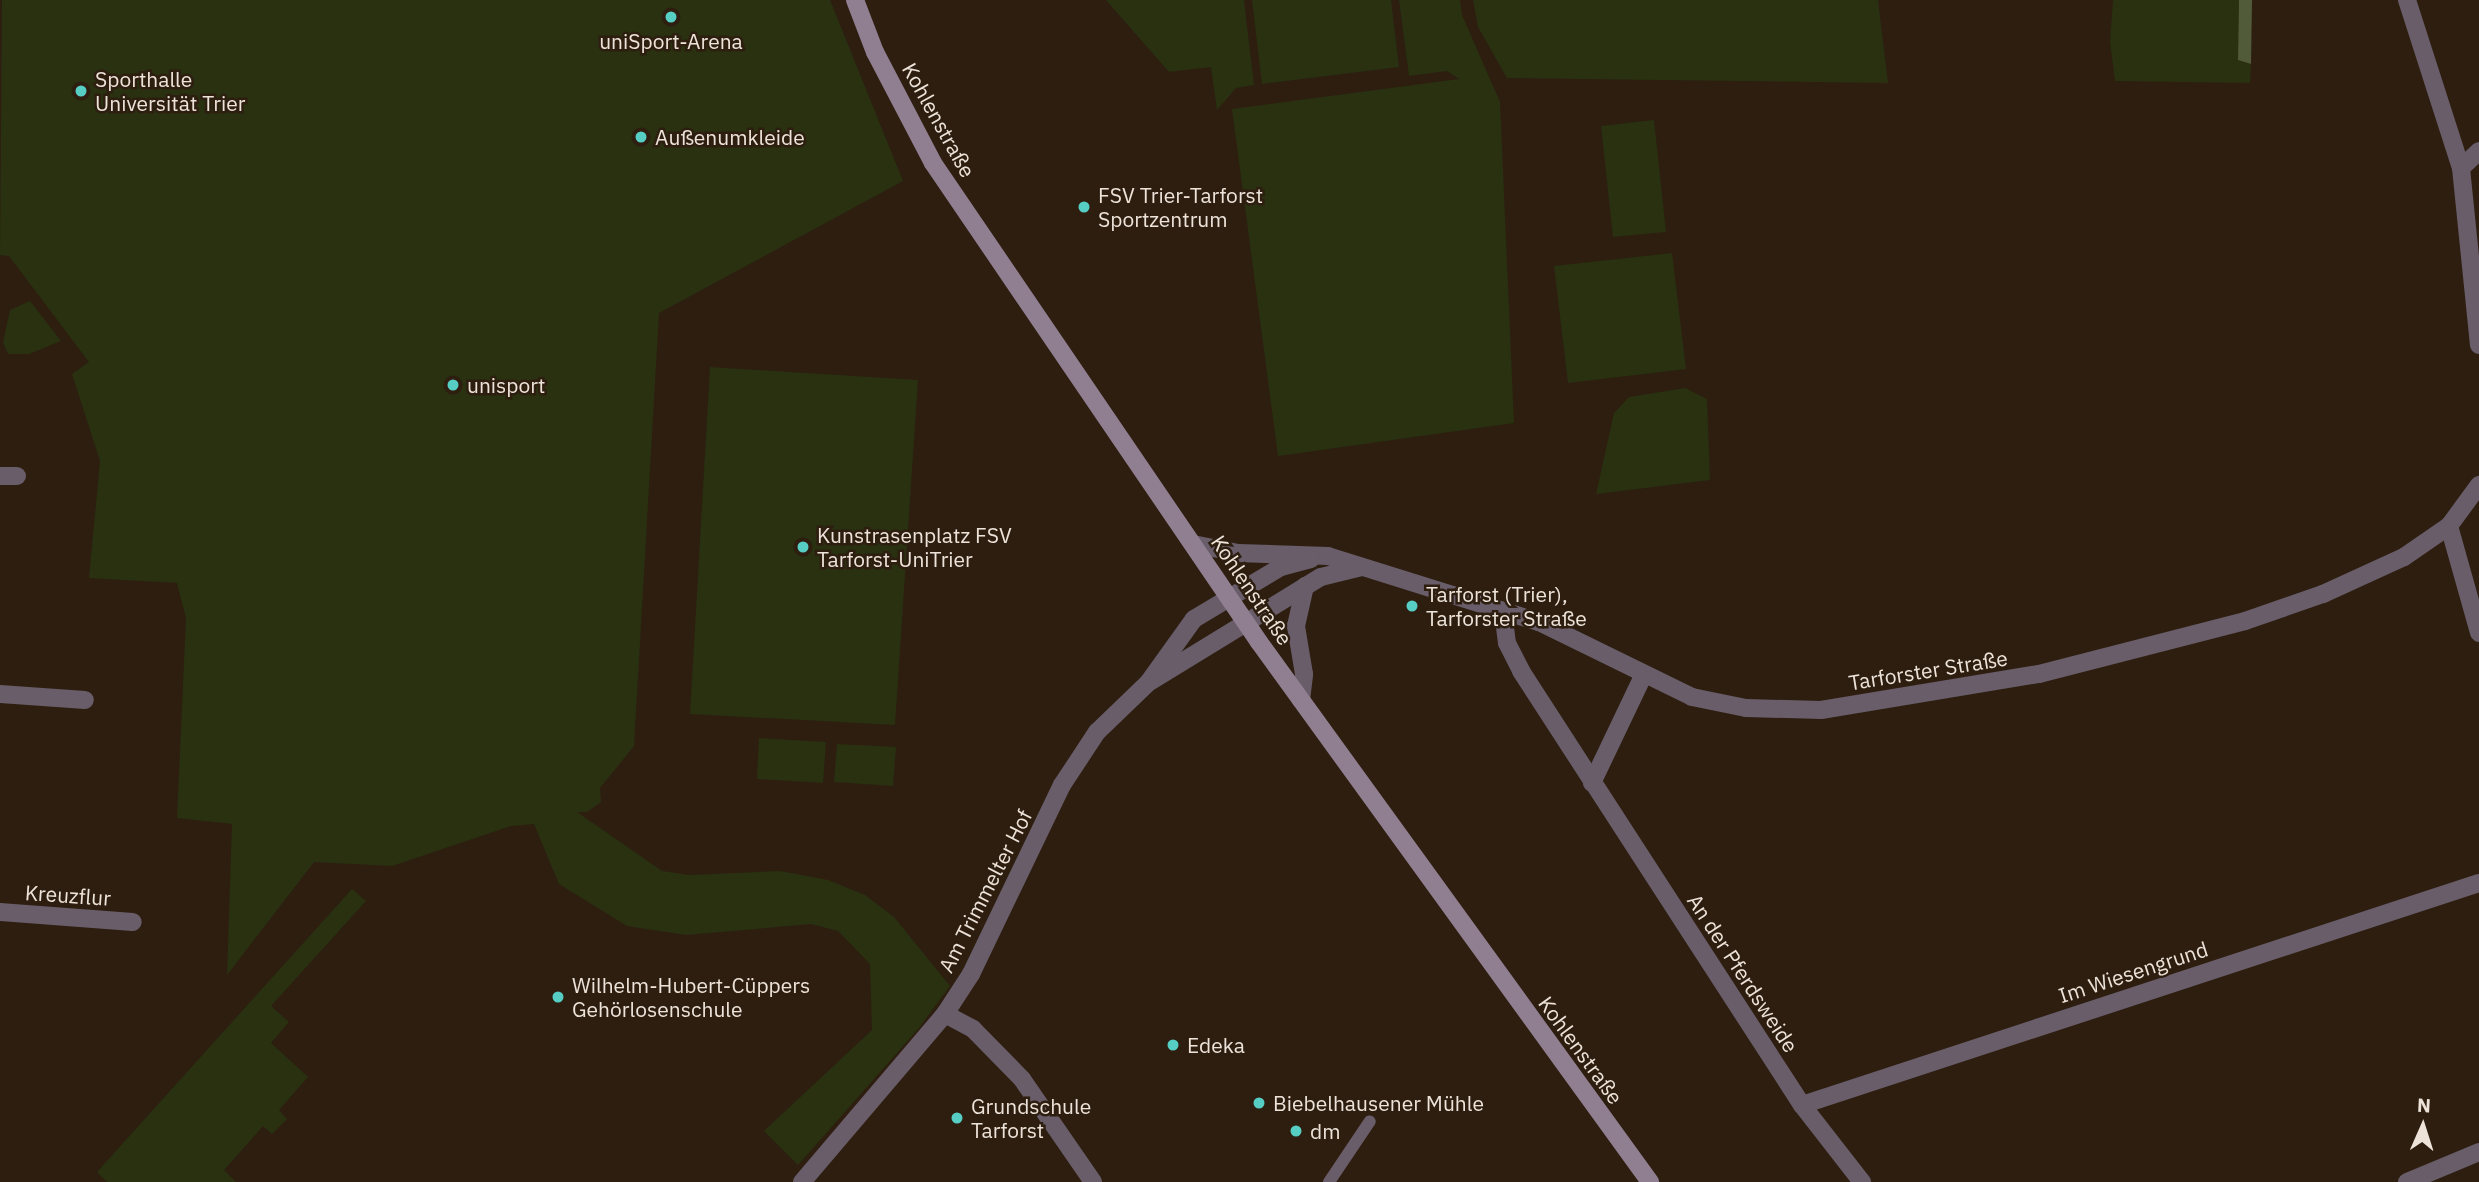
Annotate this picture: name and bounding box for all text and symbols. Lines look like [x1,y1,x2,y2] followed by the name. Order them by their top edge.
[663,9,679,25] marker: uniSport-Arena
[599,28,743,54] place label: uniSport-Arena
[897,58,981,182] street label: Kohlenstraße
[95,66,245,116] place label: Sporthalle Universität Trier
[73,83,89,99] marker: Sporthalle Universität Trier
[655,124,805,150] place label: Außenumkleide
[633,129,649,145] marker: Außenumkleide
[1098,182,1263,232] place label: FSV Trier-Tarforst Sportzentrum
[1076,199,1092,215] marker: FSV Trier-Tarforst Sportzentrum
[467,372,545,398] place label: unisport
[445,377,461,393] marker: unisport
[817,522,1012,572] place label: Kunstrasenplatz FSV Tarforst-UniTrier
[1206,530,1298,650] street label: Kohlenstraße
[795,539,811,555] marker: Kunstrasenplatz FSV Tarforst-UniTrier
[1426,581,1587,631] place label: Tarforst (Trier), Tarforster Straße
[1404,598,1420,614] marker: Tarforst (Trier), Tarforster Straße
[1847,645,2009,695] street label: Tarforster Straße
[933,805,1037,977] street label: Am Trimmelter Hof
[24,879,112,911] street label: Kreuzflur
[1682,889,1804,1057] street label: An der Pferdsweide
[2055,936,2211,1008] street label: Im Wiesengrund
[572,972,810,1022] place label: Wilhelm-Hubert-Cüppers Gehörlosenschule
[550,989,566,1005] marker: Wilhelm-Hubert-Cüppers Gehörlosenschule
[1534,991,1628,1109] street label: Kohlenstraße
[1187,1032,1245,1058] place label: Edeka
[1165,1037,1181,1053] marker: Edeka
[1273,1090,1484,1116] place label: Biebelhausener Mühle
[2388,1091,2458,1161] north arrow
[971,1093,1091,1143] place label: Grundschule Tarforst
[2417,1093,2432,1117] text: N
[1251,1095,1267,1111] marker: Biebelhausener Mühle
[949,1110,965,1126] marker: Grundschule Tarforst
[1310,1118,1341,1144] place label: dm
[1288,1123,1304,1139] marker: dm

